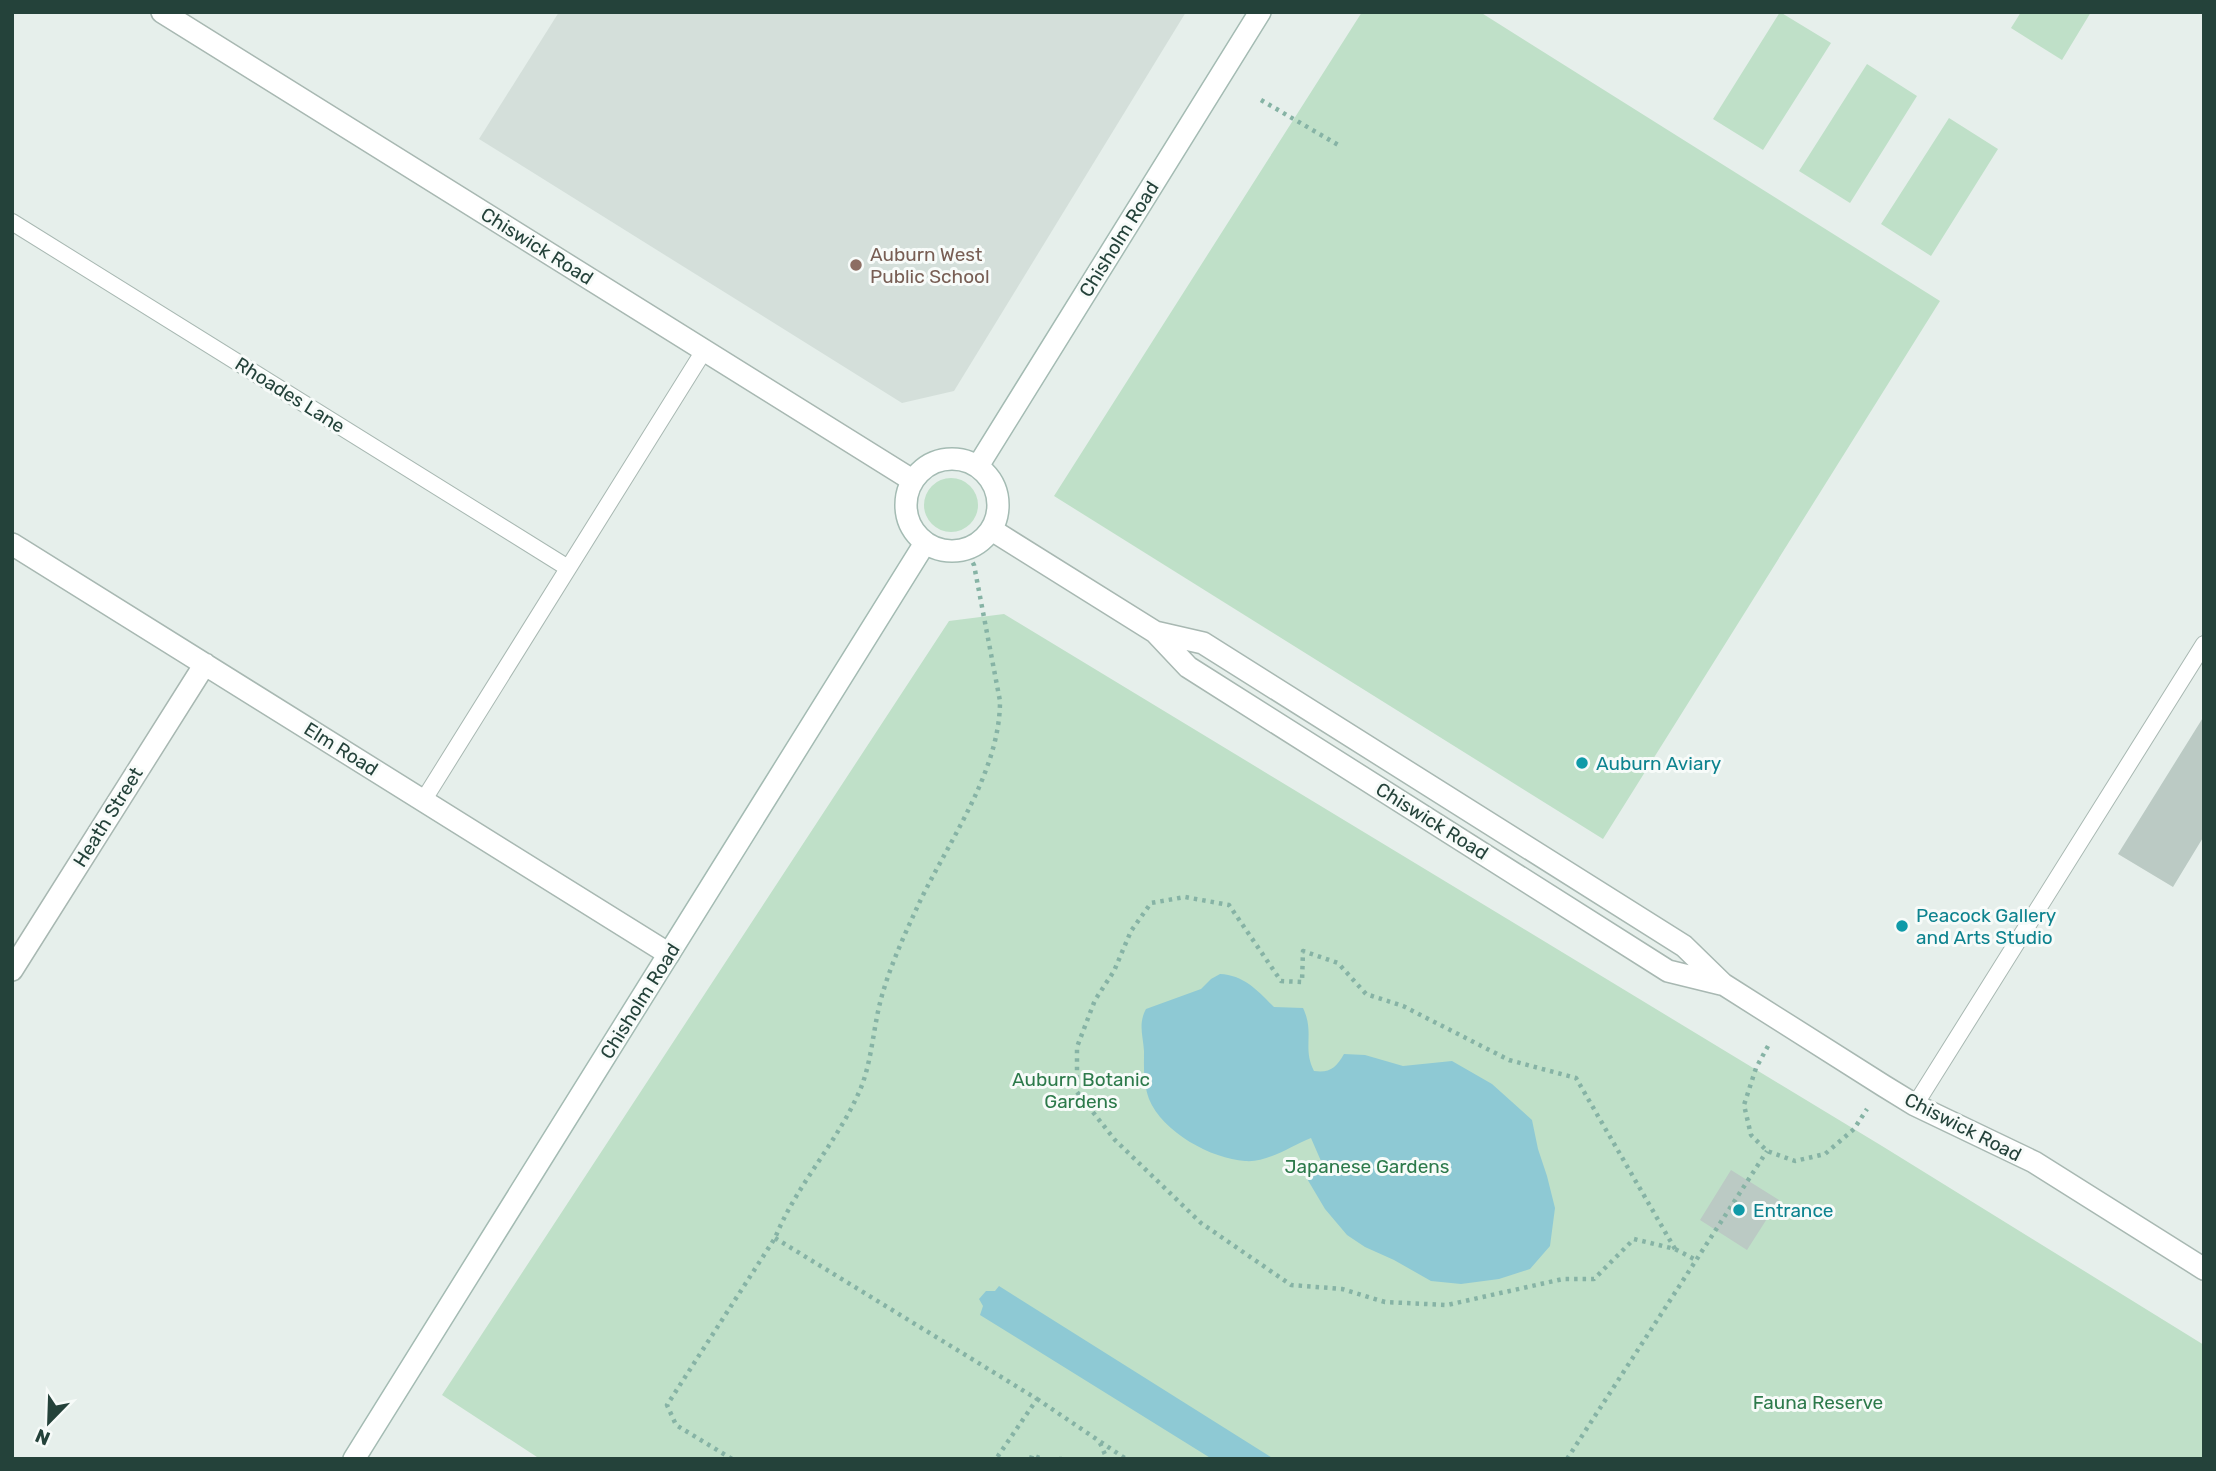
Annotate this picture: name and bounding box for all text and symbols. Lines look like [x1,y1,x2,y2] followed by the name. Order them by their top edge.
[1074,177,1164,301] street label: Chisholm Road
[477,202,597,290] street label: Chiswick Road
[870,243,990,288] place label: Auburn West Public School
[848,257,864,273] marker: Auburn West Public School
[231,352,349,438] street label: Rhoades Lane
[300,717,382,781] street label: Elm Road
[1596,752,1721,775] place label: Auburn Aviary
[1574,755,1590,771] marker: Auburn Aviary
[68,762,148,871] street label: Heath Street
[1372,777,1492,865] street label: Chiswick Road
[1916,904,2056,949] place label: Peacock Gallery and Arts Studio
[1894,918,1910,934] marker: Peacock Gallery and Arts Studio
[595,939,685,1063] street label: Chisholm Road
[1012,1068,1150,1113] park label: Auburn Botanic Gardens
[1901,1088,2025,1166] street label: Chiswick Road
[1284,1155,1450,1178] park label: Japanese Gardens
[1753,1199,1834,1222] place label: Entrance
[1731,1202,1747,1218] marker: Entrance
[14,1387,84,1457] north arrow
[1753,1391,1883,1414] park label: Fauna Reserve
[32,1424,53,1450] text: N

